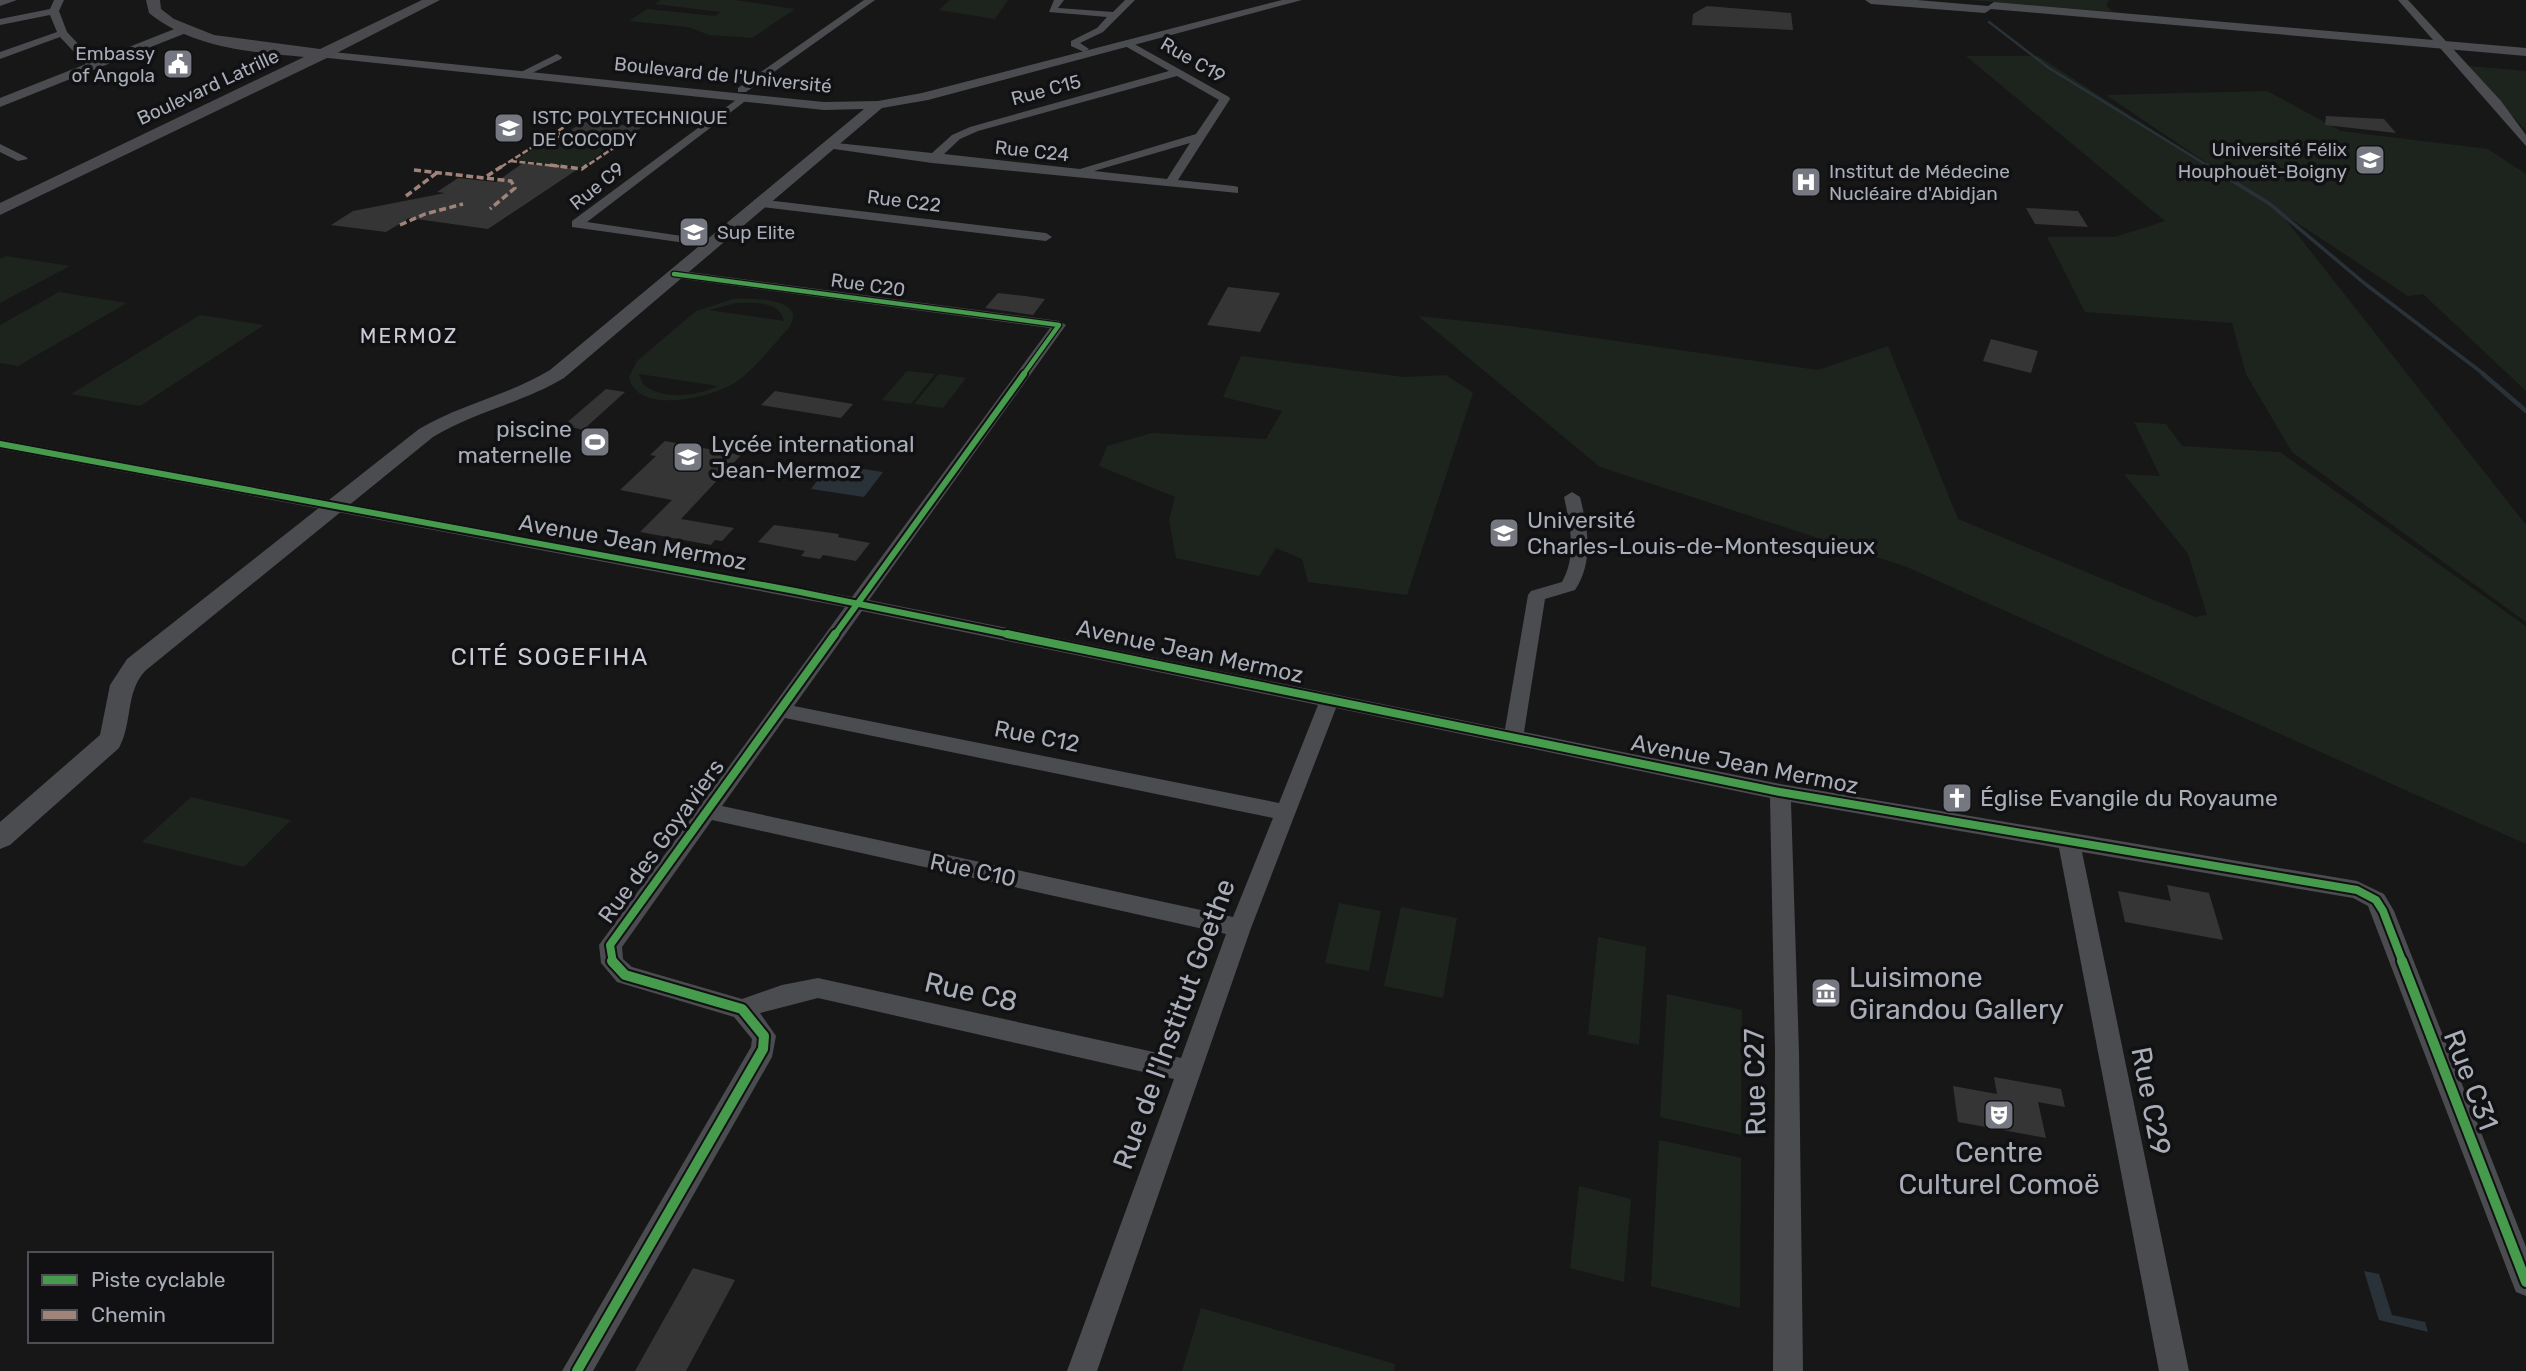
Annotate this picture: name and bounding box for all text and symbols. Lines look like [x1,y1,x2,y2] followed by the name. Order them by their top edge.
[1156,32,1230,88] street label: Rue C19
[72,42,155,87] place label: Embassy of Angola
[133,44,283,130] street label: Boulevard Latrille
[161,47,195,81] public building icon: Embassy of Angola
[613,52,833,98] street label: Boulevard de l'Université
[1009,70,1083,110] street label: Rue C15
[532,106,728,151] place label: ISTC POLYTECHNIQUE DE COCODY
[492,111,526,145] school or university icon: ISTC POLYTECHNIQUE DE COCODY
[994,136,1070,166] street label: Rue C24
[2178,138,2347,183] place label: Université Félix Houphouët-Boigny
[2353,143,2387,177] school or university icon: Université Félix Houphouët-Boigny
[565,157,629,215] street label: Rue C9
[1829,160,2010,205] place label: Institut de Médecine Nucléaire d'Abidjan
[1789,165,1823,199] hospital icon: Institut de Médecine Nucléaire d'Abidjan
[866,185,942,217] street label: Rue C22
[677,215,711,249] school or university icon: Sup Elite
[717,221,795,244] place label: Sup Elite
[829,268,907,302] street label: Rue C20
[360,323,458,348] district label: MERMOZ
[457,415,572,469] place label: piscine maternelle
[578,425,612,459] sports icon: piscine maternelle
[711,430,915,484] place label: Lycée international Jean-Mermoz
[671,440,705,474] school or university icon: Lycée international Jean-Mermoz
[1527,506,1875,560] place label: Université Charles-Louis-de-Montesquieux
[517,508,749,576] street label: Avenue Jean Mermoz
[1487,516,1521,550] school or university icon: Université Charles-Louis-de-Montesquieux
[1074,613,1306,689] street label: Avenue Jean Mermoz
[451,643,649,671] district label: CITÉ SOGEFIHA
[992,714,1082,758] street label: Rue C12
[1629,728,1861,800] street label: Avenue Jean Mermoz
[592,753,730,929] street label: Rue des Goyaviers
[1940,781,1974,815] church icon: Église Evangile du Royaume
[1980,784,2278,812] place label: Église Evangile du Royaume
[927,847,1019,893] street label: Rue C10
[1106,874,1242,1174] street label: Rue de l'Institut Goethe
[1849,961,2064,1026] place label: Luisimone Girandou Gallery
[921,965,1021,1019] street label: Rue C8
[1809,976,1843,1010] museum icon: Luisimone Girandou Gallery
[2437,1025,2505,1135] street label: Rue C31
[1738,1028,1772,1136] street label: Rue C27
[2124,1044,2178,1158] street label: Rue C29
[1982,1098,2016,1132] theatre icon: Centre Culturel Comoë
[1898,1136,2100,1201] place label: Centre Culturel Comoë
[28,1252,273,1343] legend
[91,1267,226,1292] text: Piste cyclable
[91,1302,166,1327] text: Chemin

